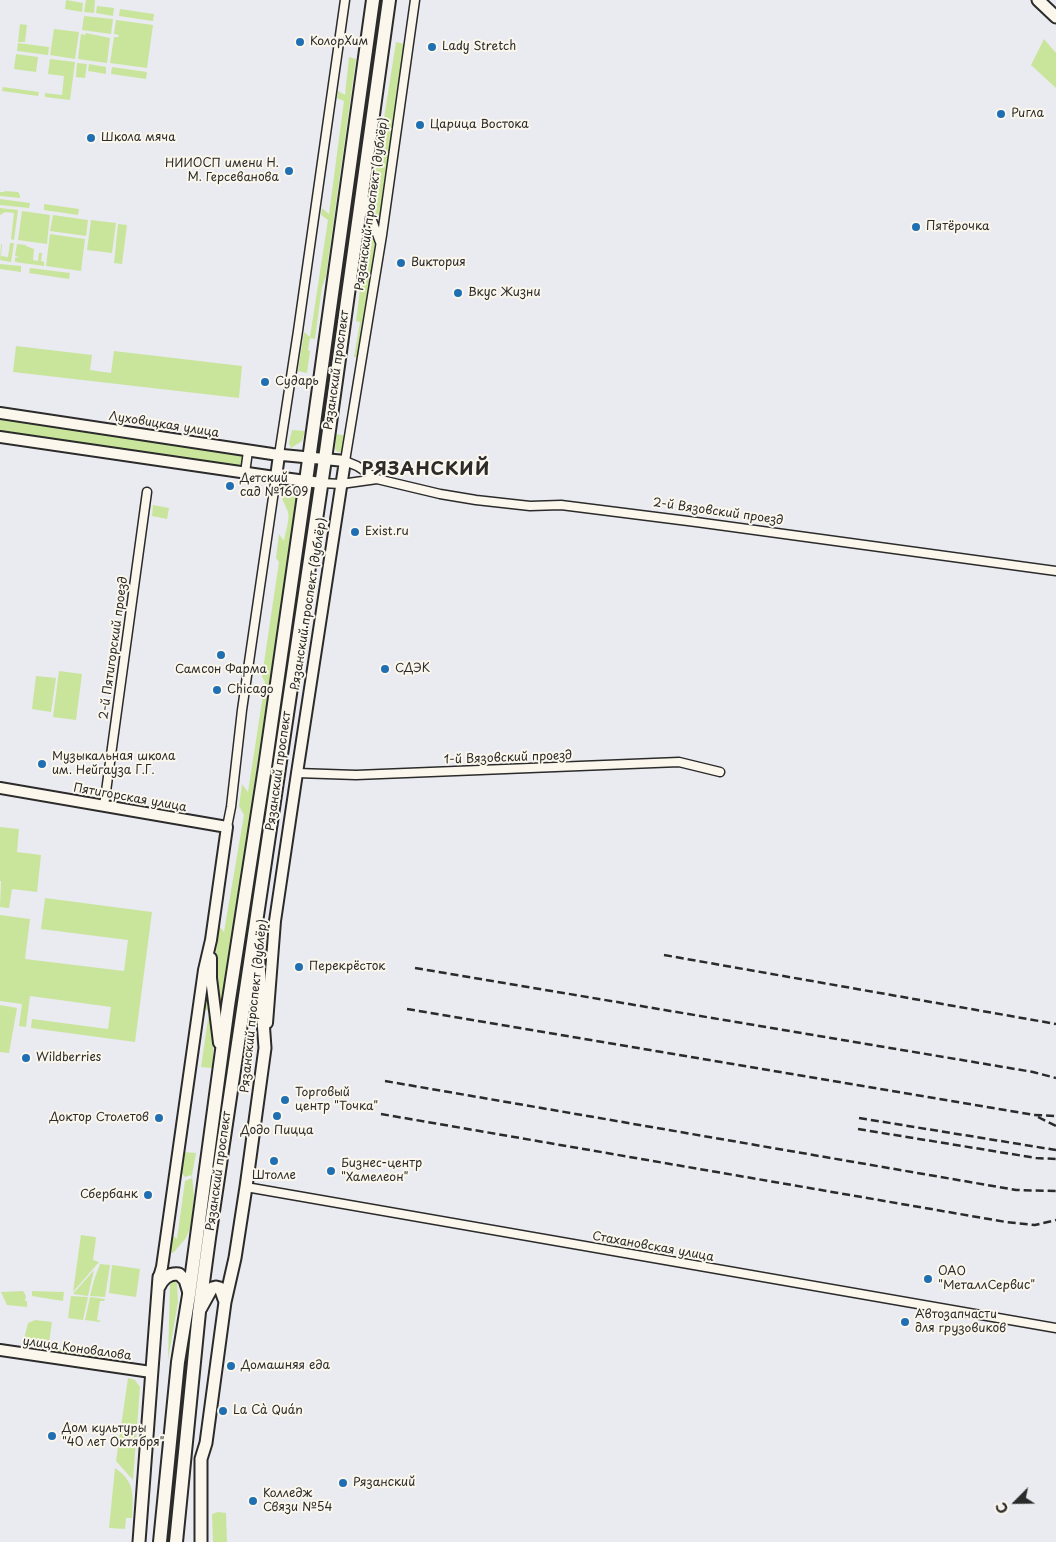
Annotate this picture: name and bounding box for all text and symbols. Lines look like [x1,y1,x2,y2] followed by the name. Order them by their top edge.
[310,35,368,49] place label: КолорХим
[294,36,306,48] marker: КолорХим
[442,40,516,54] place label: Lady Stretch
[426,41,438,53] marker: Lady Stretch
[1011,107,1044,121] place label: Ригла
[995,108,1007,120] marker: Ригла
[353,117,391,291] street label: Рязанский проспект (дублёр)
[430,118,529,132] place label: Царица Востока
[414,119,426,131] marker: Царица Востока
[101,131,176,145] place label: Школа мяча
[85,132,97,144] marker: Школа мяча
[165,157,279,185] place label: НИИОСП имени Н. М. Герсеванова
[283,165,295,177] marker: НИИОСП имени Н. М. Герсеванова
[926,220,989,234] place label: Пятёрочка
[910,221,922,233] marker: Пятёрочка
[411,256,466,270] place label: Виктория
[395,257,407,269] marker: Виктория
[468,286,540,300] place label: Вкус Жизни
[452,287,464,299] marker: Вкус Жизни
[321,309,353,431] street label: Рязанский проспект
[275,375,319,389] place label: Сударь
[259,376,271,388] marker: Сударь
[108,409,220,441] street label: Луховицкая улица
[362,459,490,481] district label: РЯЗАНСКИЙ
[240,472,308,500] place label: Детский сад №1609
[224,480,236,492] marker: Детский сад №1609
[652,496,784,528] street label: 2-й Вязовский проезд
[288,517,330,691] street label: Рязанский проспект (дублёр)
[365,525,409,539] place label: Exist.ru
[349,526,361,538] marker: Exist.ru
[97,576,131,720] street label: 2-й Пятигорский проезд
[215,649,227,661] marker: Самсон Фарма
[395,662,430,676] place label: СДЭК
[175,663,267,677] place label: Самсон Фарма
[379,663,391,675] marker: СДЭК
[227,683,274,697] place label: Chicago
[211,684,223,696] marker: Chicago
[263,710,295,832] street label: Рязанский проспект
[444,749,572,767] street label: 1-й Вязовский проезд
[52,750,175,778] place label: Музыкальная школа им. Нейгауза Г.Г.
[36,758,48,770] marker: Музыкальная школа им. Нейгауза Г.Г.
[72,781,188,815] street label: Пятигорская улица
[238,918,270,1094] street label: Рязанский проспект (дублёр)
[309,960,385,974] place label: Перекрёсток
[293,961,305,973] marker: Перекрёсток
[36,1051,101,1065] place label: Wildberries
[20,1052,32,1064] marker: Wildberries
[295,1086,378,1114] place label: Торговый центр "Точка"
[279,1094,291,1106] marker: Торговый центр "Точка"
[203,1110,235,1232] street label: Рязанский проспект
[271,1110,283,1122] marker: Додо Пицца
[50,1111,149,1125] place label: Доктор Столетов
[153,1112,165,1124] marker: Доктор Столетов
[240,1124,314,1138] place label: Додо Пицца
[268,1155,280,1167] marker: Штолле
[341,1157,422,1185] place label: Бизнес-центр "Хамелеон"
[325,1165,337,1177] marker: Бизнес-центр "Хамелеон"
[252,1169,296,1183] place label: Штолле
[80,1188,138,1202] place label: Сбербанк
[142,1189,154,1201] marker: Сбербанк
[591,1229,715,1265] street label: Стахановская улица
[938,1265,1035,1293] place label: ОАО "МеталлСервис"
[922,1273,934,1285] marker: ОАО "МеталлСервис"
[915,1308,1006,1336] place label: Автозапчасти для грузовиков
[899,1316,911,1328] marker: Автозапчасти для грузовиков
[22,1334,132,1364] street label: улица Коновалова
[241,1359,330,1373] place label: Домашняя еда
[225,1360,237,1372] marker: Домашняя еда
[233,1404,303,1418] place label: La Cà Quán
[217,1405,229,1417] marker: La Cà Quán
[62,1422,165,1450] place label: Дом культуры "40 лет Октября"
[46,1430,58,1442] marker: Дом культуры "40 лет Октября"
[353,1476,415,1490] place label: Рязанский
[337,1477,349,1489] marker: Рязанский
[991,1477,1041,1527] north arrow
[263,1487,332,1515] place label: Колледж Связи №54
[247,1495,259,1507] marker: Колледж Связи №54
[990,1499,1013,1517] text: С

